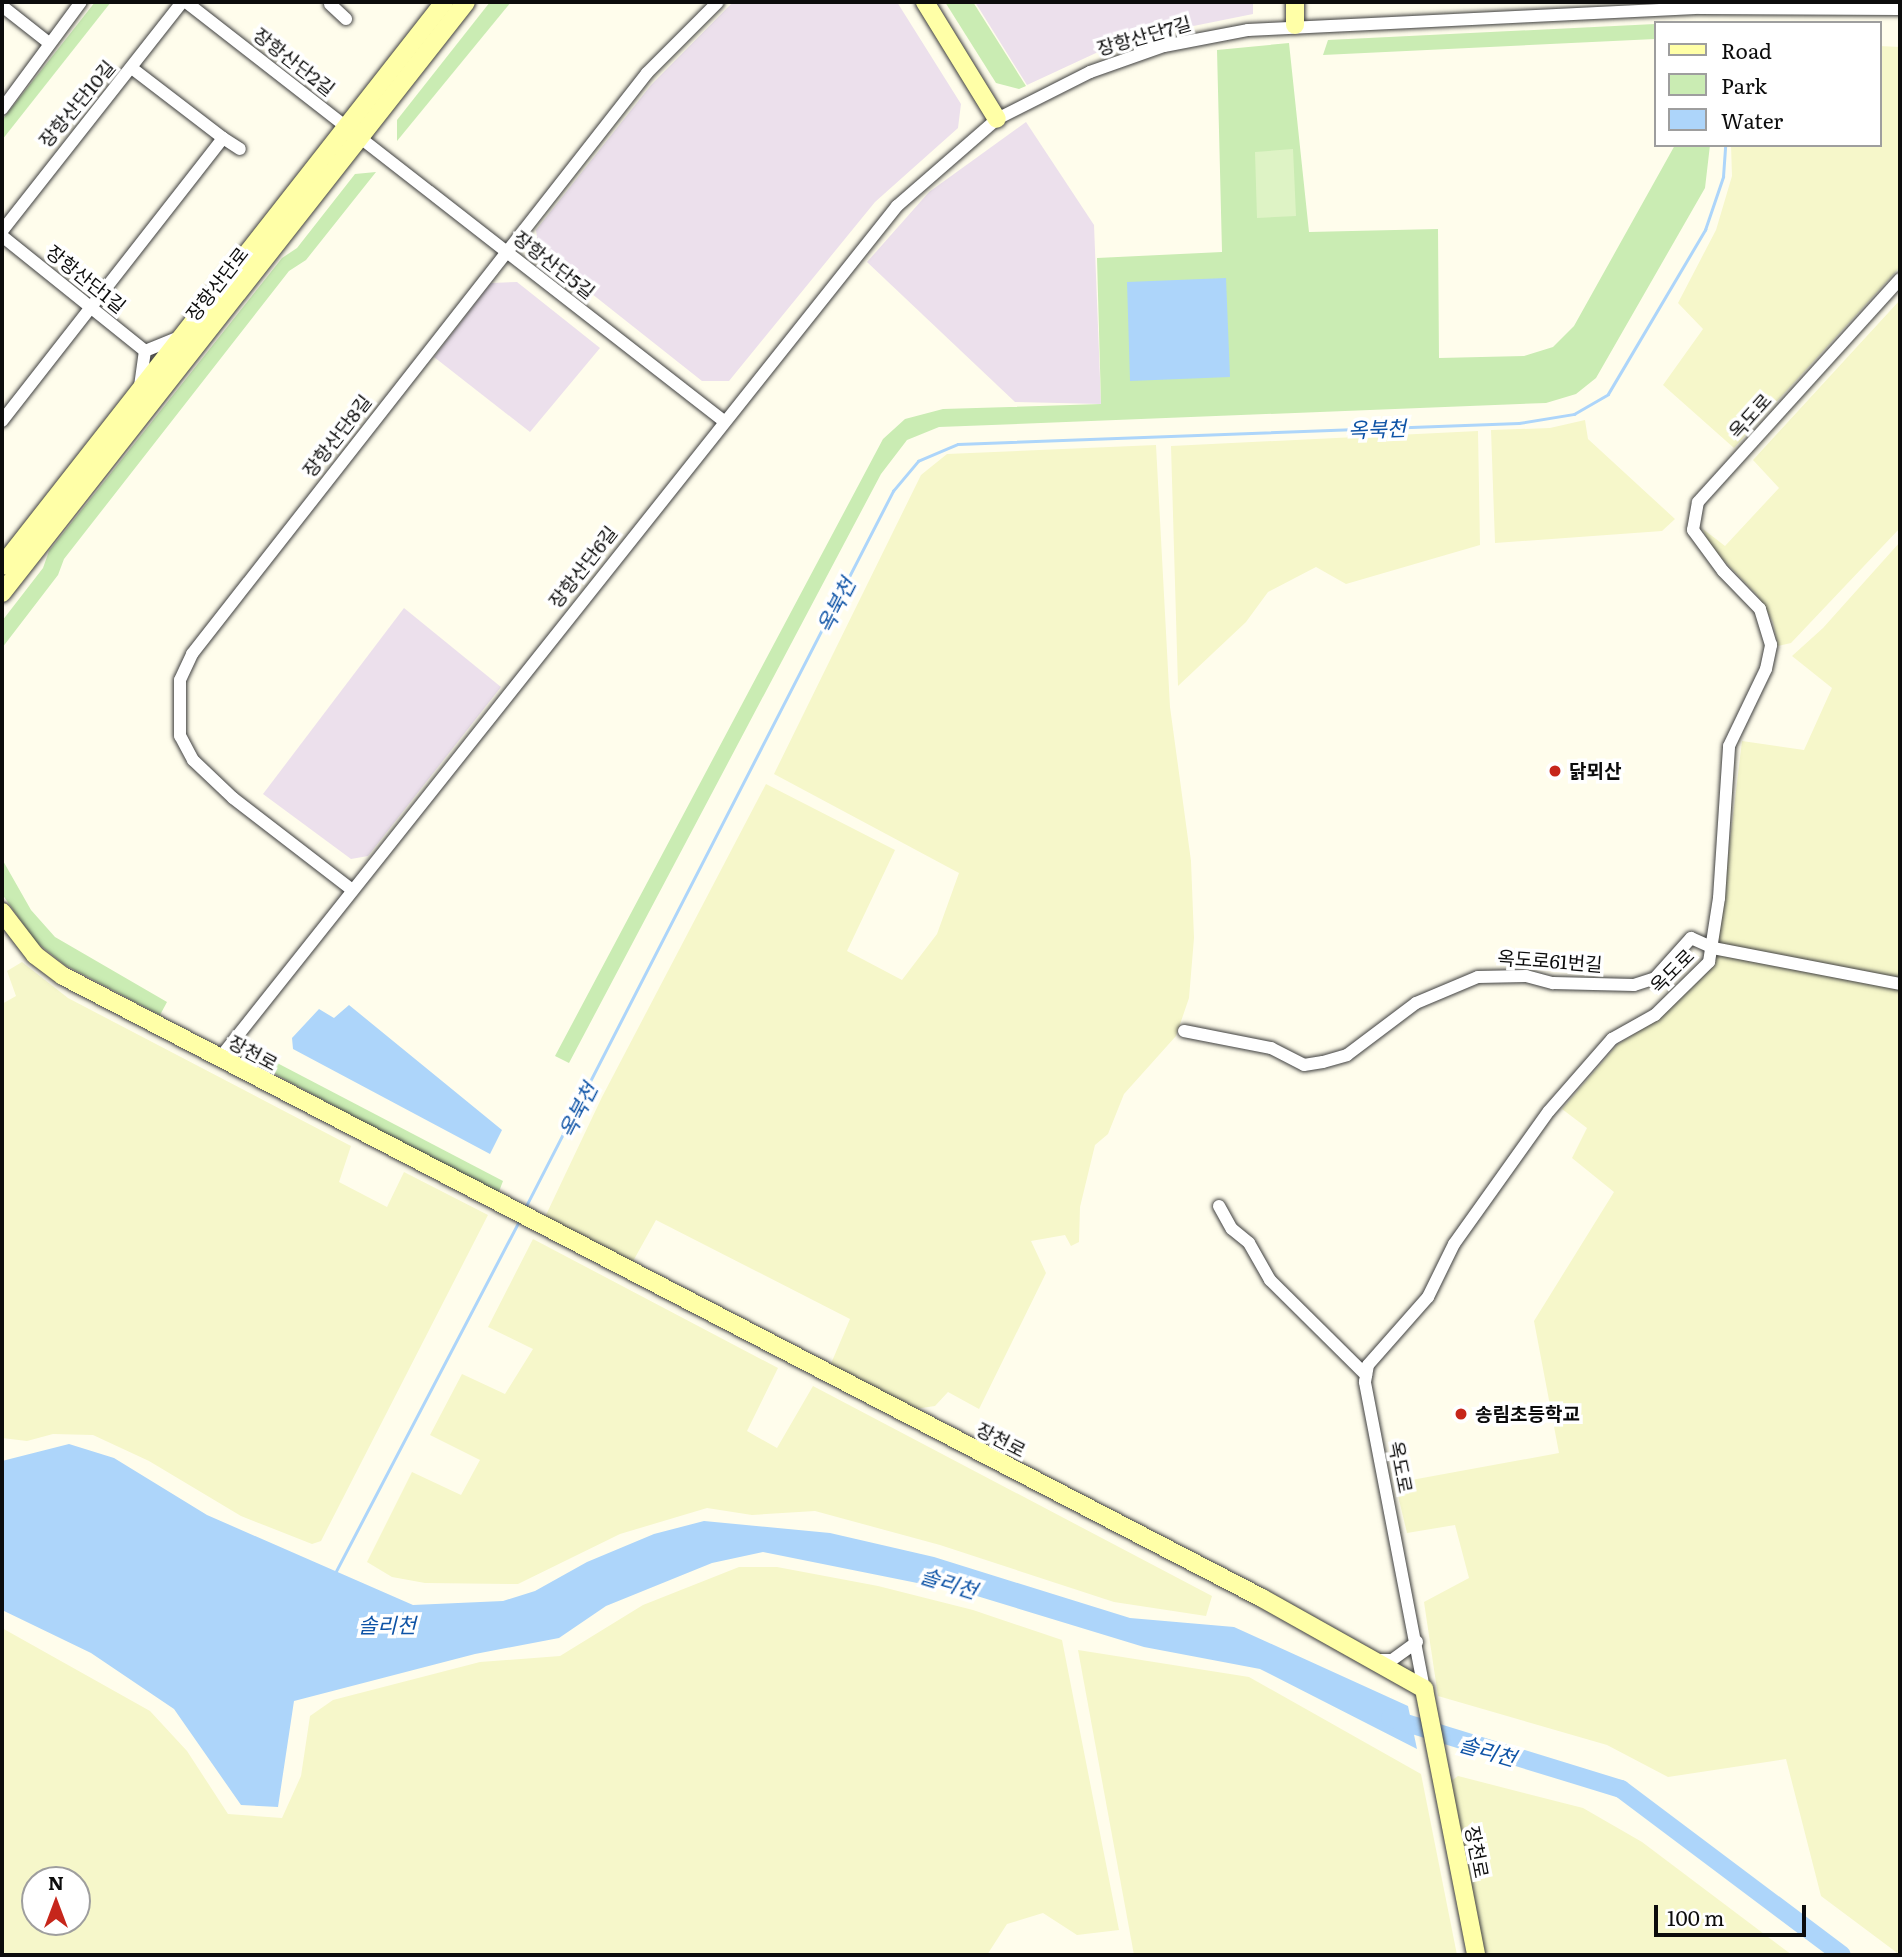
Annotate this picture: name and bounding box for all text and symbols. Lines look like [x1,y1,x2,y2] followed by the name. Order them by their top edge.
[1094,12,1194,60] street label: 장항산단7길
[1654,21,1881,147] legend
[249,23,339,101] street label: 장항산단2길
[1721,34,1772,65] text: Road
[34,56,120,152] street label: 장항산단10길
[1721,69,1767,100] text: Park
[1721,104,1783,135] text: Water
[509,226,599,304] street label: 장항산단5길
[42,240,130,318] street label: 장항산단1길
[181,243,253,325] street label: 장항산단로
[1724,389,1776,443] street label: 옥도로
[298,390,376,482] street label: 장항산단8길
[1348,414,1406,442] water label: 옥북천
[544,522,622,612] street label: 장항산단6길
[811,573,859,637] water label: 옥북천
[1569,760,1621,782] place label: 닭뫼산
[1547,763,1563,779] marker: 닭뫼산
[1645,944,1699,998] street label: 옥도로
[1497,946,1603,976] street label: 옥도로61번길
[224,1031,282,1075] street label: 장천로
[553,1078,601,1142] water label: 옥북천
[1475,1403,1580,1425] place label: 송림초등학교
[1453,1406,1469,1422] marker: 송림초등학교
[972,1418,1030,1462] street label: 장천로
[1385,1439,1417,1495] street label: 옥도로
[918,1561,980,1603] water label: 솔리천
[358,1611,416,1637] water label: 솔리천
[1457,1730,1519,1770] water label: 솔리천
[1461,1824,1493,1880] street label: 장천로
[21,1866,91,1936] north arrow
[48,1868,64,1896] text: N
[1657,1890,1809,1934] scale bar
[1667,1901,1724,1932] text: 100 m

